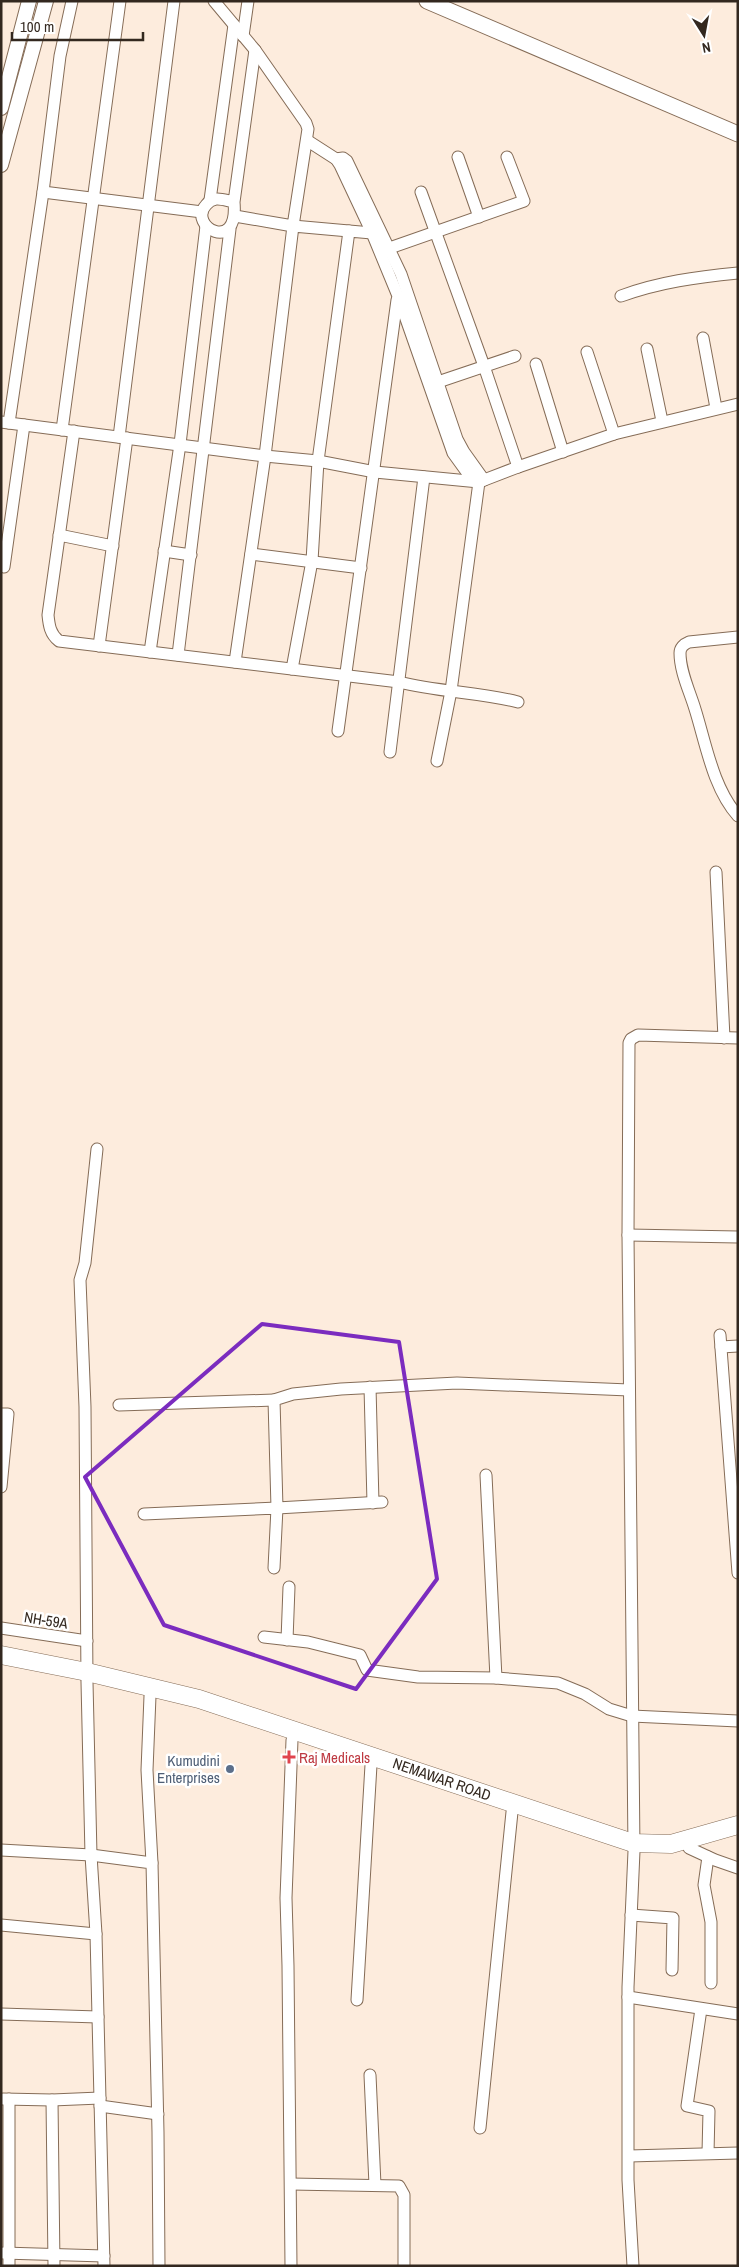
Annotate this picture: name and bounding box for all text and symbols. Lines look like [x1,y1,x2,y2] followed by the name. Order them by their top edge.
[12,10,144,42] scale bar
[679,10,729,60] north arrow
[20,16,54,37] text: 100 m
[701,38,712,57] text: N
[23,1606,70,1634] street label: NH-59A
[299,1747,370,1768] place label: Raj Medicals
[157,1750,220,1788] place label: Kumudini Enterprises
[283,1751,295,1763] marker: Raj Medicals
[390,1752,494,1806] street label: NEMAWAR ROAD
[224,1763,236,1775] marker: Kumudini Enterprises

